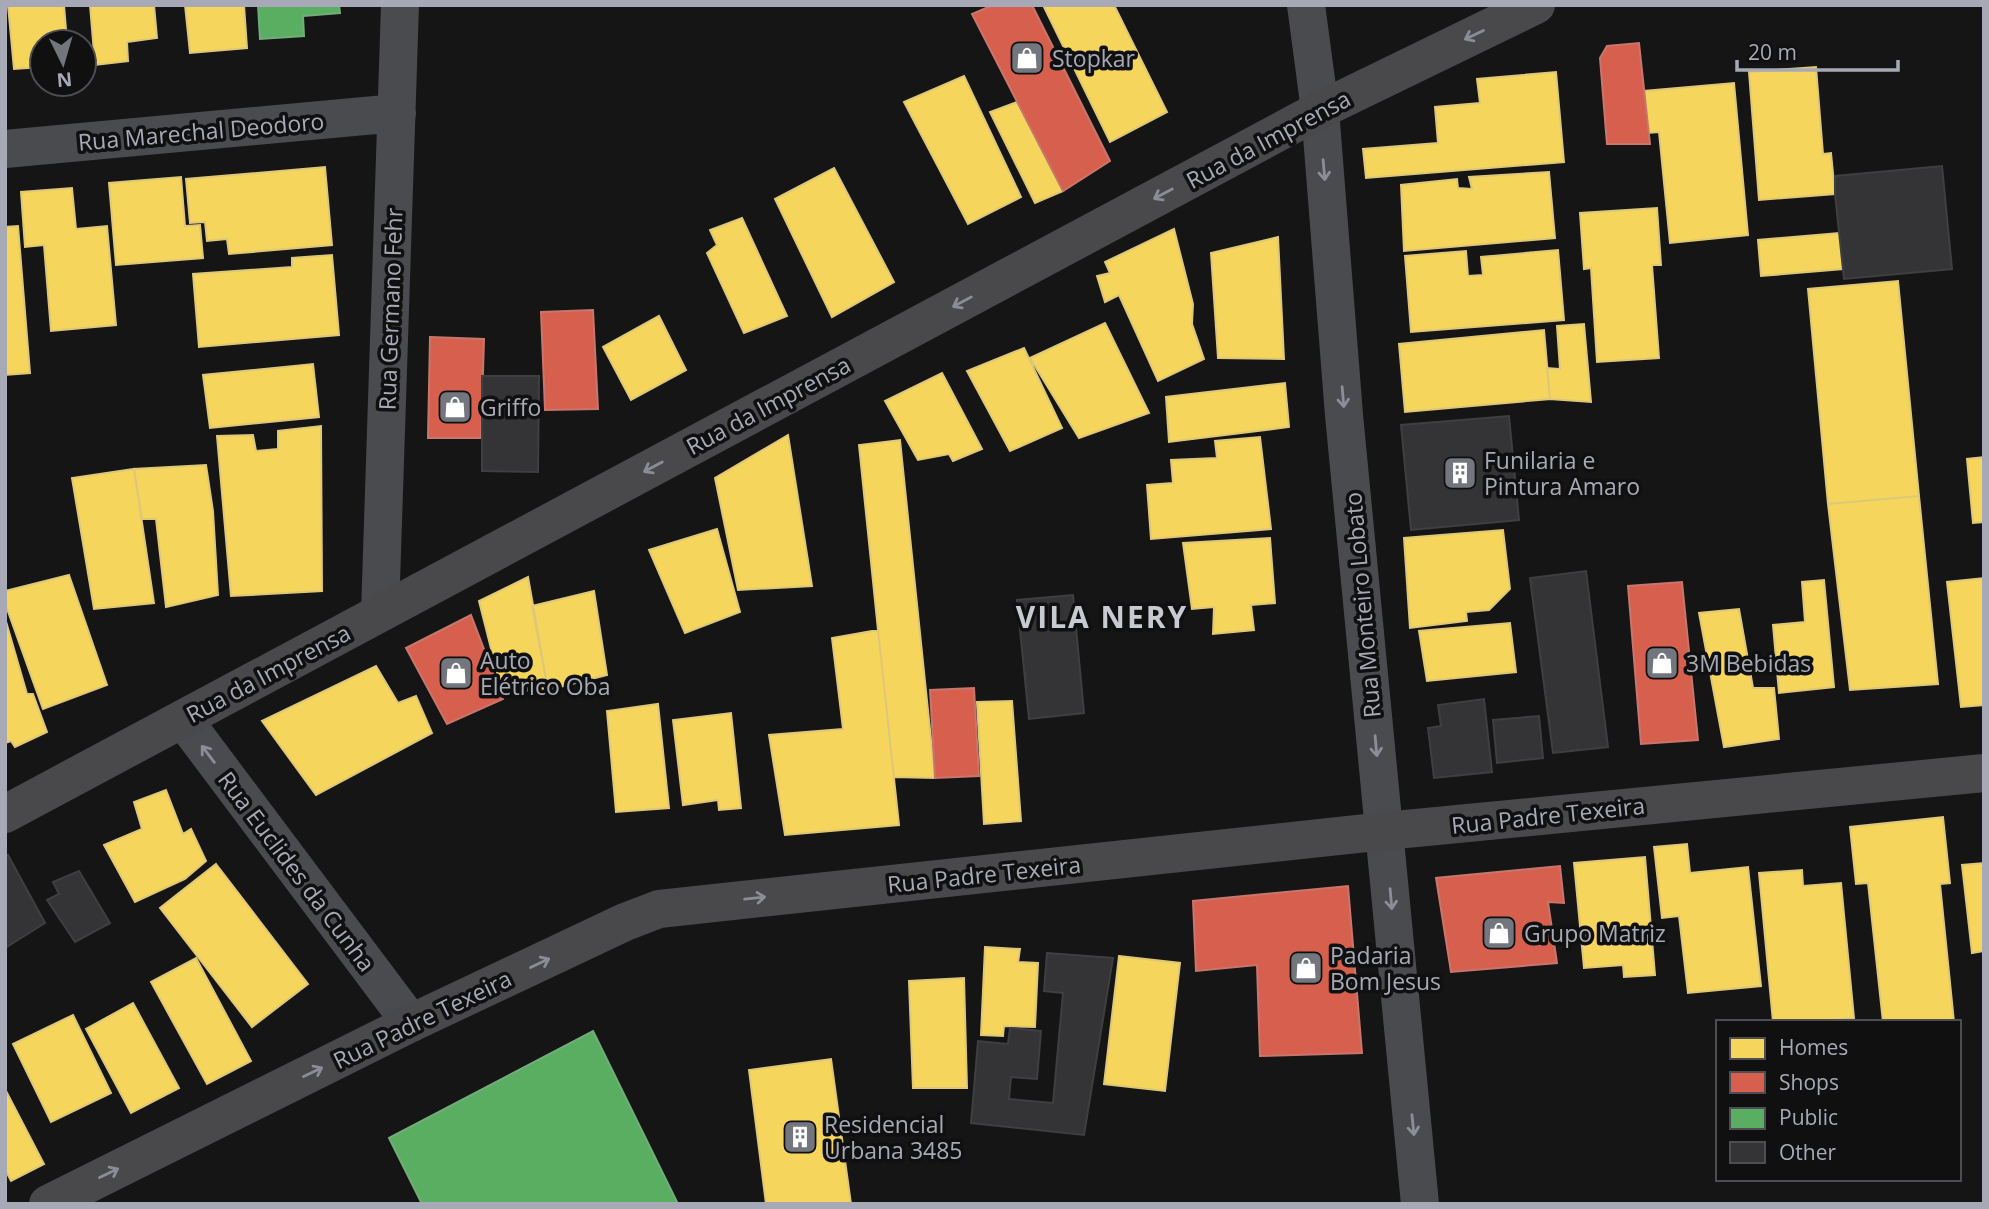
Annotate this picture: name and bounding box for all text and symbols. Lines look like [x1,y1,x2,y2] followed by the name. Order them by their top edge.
[28,28,98,98] north arrow
[1737,28,1898,72] scale bar
[1464,29,1485,42] one-way arrow
[1748,38,1797,66] text: 20 m
[1008,39,1046,77] shop icon: Stopkar
[1052,42,1136,74] place label: Stopkar
[56,66,73,94] text: N
[1180,82,1356,196] street label: Rua da Imprensa
[77,104,325,158] street label: Rua Marechal Deodoro
[1318,159,1331,181] one-way arrow
[1153,187,1173,201] one-way arrow
[370,207,410,411] street label: Rua Germano Fehr
[952,295,973,309] one-way arrow
[680,348,856,462] street label: Rua da Imprensa
[1337,385,1350,408] one-way arrow
[436,388,474,426] shop icon: Griffo
[480,391,541,423] place label: Griffo
[1484,444,1640,502] place label: Funilaria e Pintura Amaro
[1441,454,1479,492] building icon: Funilaria e Pintura Amaro
[643,460,664,474] one-way arrow
[1336,491,1388,719] street label: Rua Monteiro Lobato
[1016,596,1188,637] district label: VILA NERY
[180,616,356,730] street label: Rua da Imprensa
[480,644,610,702] place label: Auto Elétrico Oba
[1643,644,1681,682] shop icon: 3M Bebidas
[1686,647,1811,679] place label: 3M Bebidas
[437,654,475,692] shop icon: Auto Elétrico Oba
[1370,734,1383,756] one-way arrow
[201,745,215,764] one-way arrow
[211,764,383,978] street label: Rua Euclides da Cunha
[1450,789,1646,841] street label: Rua Padre Texeira
[886,848,1082,900] street label: Rua Padre Texeira
[1385,887,1398,910] one-way arrow
[744,892,766,905] one-way arrow
[1480,914,1518,952] shop icon: Grupo Matriz
[1524,917,1666,949] place label: Grupo Matriz
[1330,939,1441,997] place label: Padaria Bom Jesus
[1287,949,1325,987] shop icon: Padaria Bom Jesus
[529,955,550,969] one-way arrow
[328,962,516,1076] street label: Rua Padre Texeira
[1716,1020,1961,1181] legend
[1779,1033,1848,1061] text: Homes
[302,1065,323,1079] one-way arrow
[1779,1068,1839,1096] text: Shops
[1779,1103,1838,1131] text: Public
[824,1108,962,1166] place label: Residencial Urbana 3485
[1407,1113,1420,1136] one-way arrow
[781,1118,819,1156] building icon: Residencial Urbana 3485
[1779,1138,1836,1166] text: Other
[98,1166,119,1180] one-way arrow

